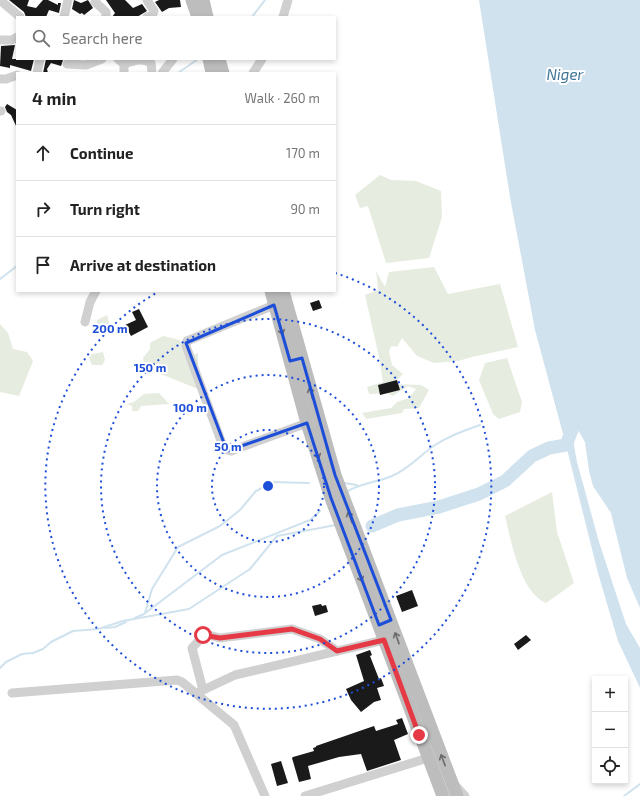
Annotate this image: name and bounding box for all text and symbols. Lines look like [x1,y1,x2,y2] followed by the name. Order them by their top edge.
[16,16,336,60] search box
[30,27,52,49] icon: search
[62,29,143,47] text: Search here
[547,65,584,83] water label: Niger
[32,88,76,108] text: 4 min
[245,90,320,106] text: Walk · 260 m
[32,142,54,164] icon: ahead
[70,144,133,162] text: Continue
[286,145,320,161] text: 170 m
[32,198,54,220] icon: right
[70,200,140,218] text: Turn right
[290,201,320,217] text: 90 m
[32,254,54,276] icon: arrive
[70,256,216,274] text: Arrive at destination
[92,321,128,335] text: 200 m
[278,322,285,335] one-way arrow
[134,360,166,374] text: 150 m
[307,386,314,399] one-way arrow
[173,400,207,414] text: 100 m
[214,439,242,453] text: 50 m
[314,447,321,460] one-way arrow
[261,479,275,493] centre of rings
[346,511,354,523] one-way arrow
[357,570,365,582] one-way arrow
[194,626,212,644] route start
[393,632,401,644] one-way arrow
[592,676,628,784] map controls
[592,676,628,712] button: +
[592,712,628,748] button: −
[410,726,428,744] route end
[592,748,628,784] button: locate
[438,754,446,766] one-way arrow

